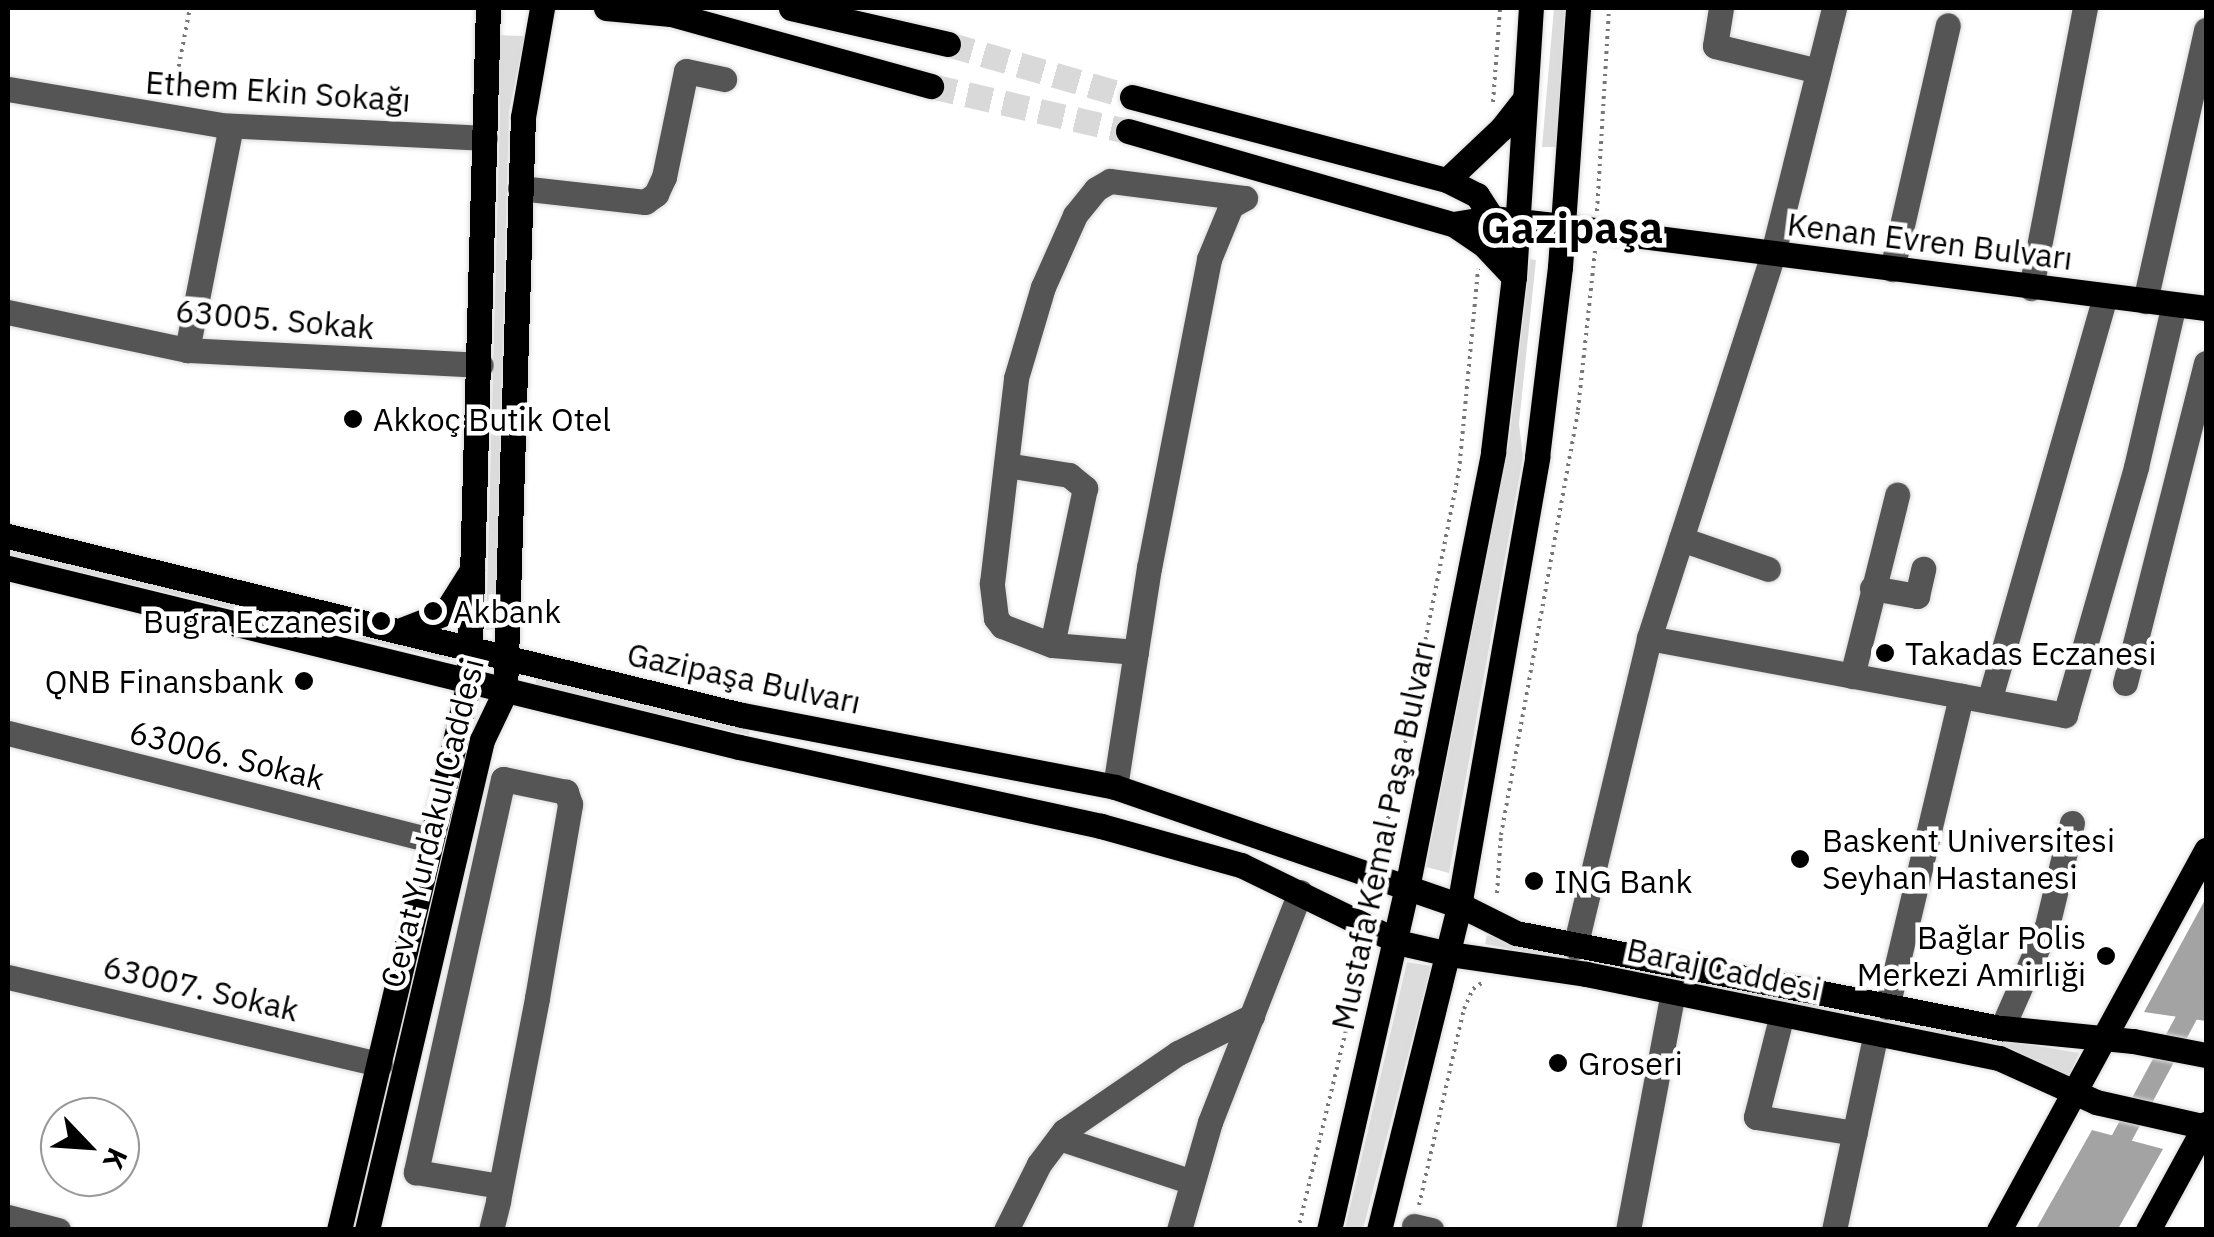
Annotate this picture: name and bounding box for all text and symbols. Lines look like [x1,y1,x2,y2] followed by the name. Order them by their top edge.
[144,63,412,119] street label: Ethem Ekin Sokağı
[1481,203,1663,253] district label: Gazipaşa
[1785,204,2075,278] street label: Kenan Evren Bulvarı
[174,291,376,347] street label: 63005. Sokak
[373,400,611,438] place label: Akkoç Butik Otel
[342,408,364,430] marker: Akkoç Butik Otel
[453,592,561,630] place label: Akbank
[422,600,444,622] marker: Akbank
[143,602,361,640] place label: Bugra Eczanesi
[370,610,392,632] marker: Bugra Eczanesi
[624,634,864,722] street label: Gazipaşa Bulvarı
[1905,634,2156,672] place label: Takadas Eczanesi
[1323,637,1443,1033] street label: Mustafa Kemal Paşa Bulvarı
[1874,642,1896,664] marker: Takadas Eczanesi
[372,654,492,992] street label: Cevat Yurdakul Caddesi
[45,662,284,700] place label: QNB Finansbank
[293,670,315,692] marker: QNB Finansbank
[126,712,328,798] street label: 63006. Sokak
[1822,822,2115,897] place label: Baskent Universitesi Seyhan Hastanesi
[1787,846,1813,872] marker: Baskent Universitesi Seyhan Hastanesi
[1554,862,1692,900] place label: ING Bank
[1523,870,1545,892] marker: ING Bank
[1857,919,2086,994] place label: Bağlar Polis Merkezi Amirliği
[1623,930,1825,1008] street label: Baraj Caddesi
[2095,945,2117,967] marker: Bağlar Polis Merkezi Amirliği
[100,947,302,1029] street label: 63007. Sokak
[1578,1044,1683,1082] place label: Groseri
[1547,1052,1569,1074] marker: Groseri
[40,1097,140,1197] north arrow
[95,1142,137,1176] text: K

